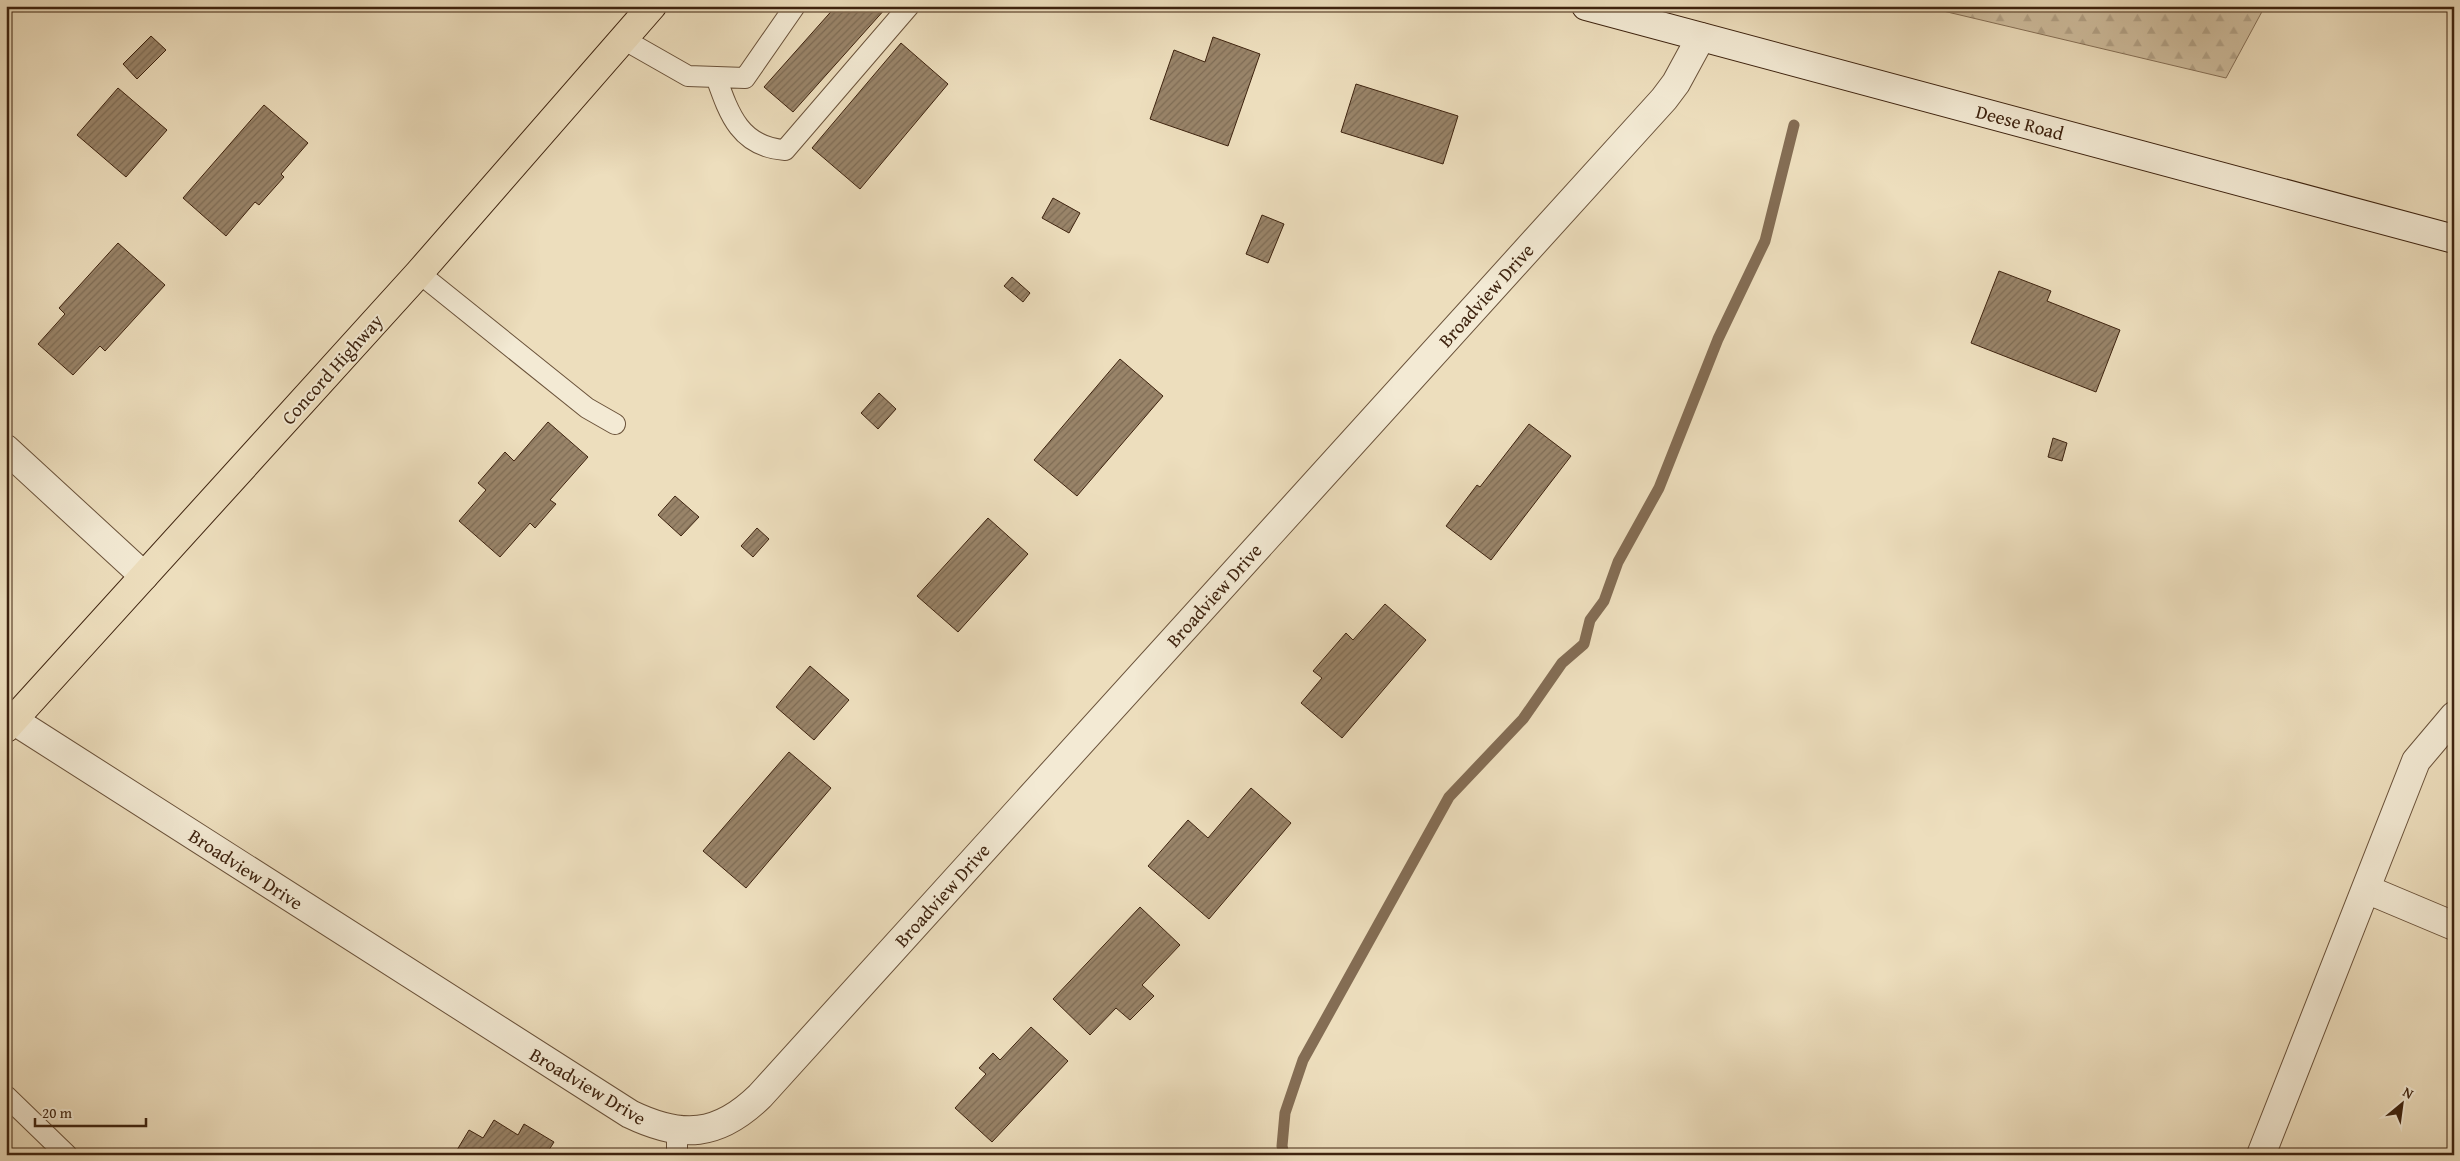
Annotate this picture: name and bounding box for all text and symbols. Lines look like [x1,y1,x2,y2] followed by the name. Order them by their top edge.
[1973,97,2068,147] street label: Deese Road
[1432,237,1540,353] street label: Broadview Drive
[275,307,390,431] street label: Concord Highway
[1160,537,1268,653] street label: Broadview Drive
[183,822,309,916] street label: Broadview Drive
[888,837,996,953] street label: Broadview Drive
[525,1040,651,1132] street label: Broadview Drive
[2378,1078,2428,1128] north arrow
[2399,1082,2418,1104] text: N
[35,1096,146,1128] scale bar
[42,1102,73,1123] text: 20 m

